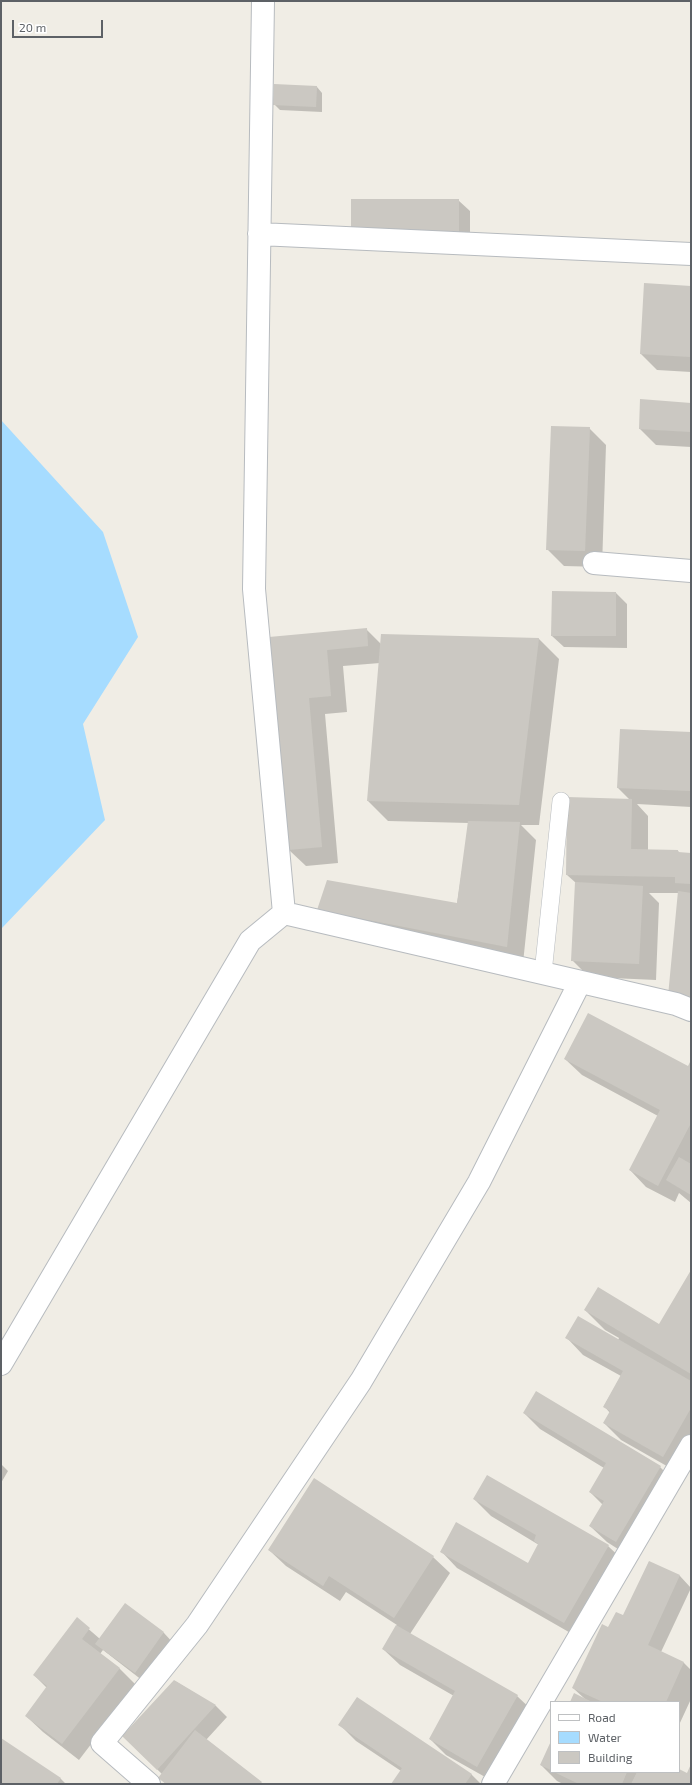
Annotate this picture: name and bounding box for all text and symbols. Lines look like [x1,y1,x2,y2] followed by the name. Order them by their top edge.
[14,12,105,38] scale bar
[19,20,46,34] text: 20 m
[550,1701,680,1773] legend
[588,1710,616,1724] text: Road
[588,1730,622,1744] text: Water
[588,1750,632,1764] text: Building

